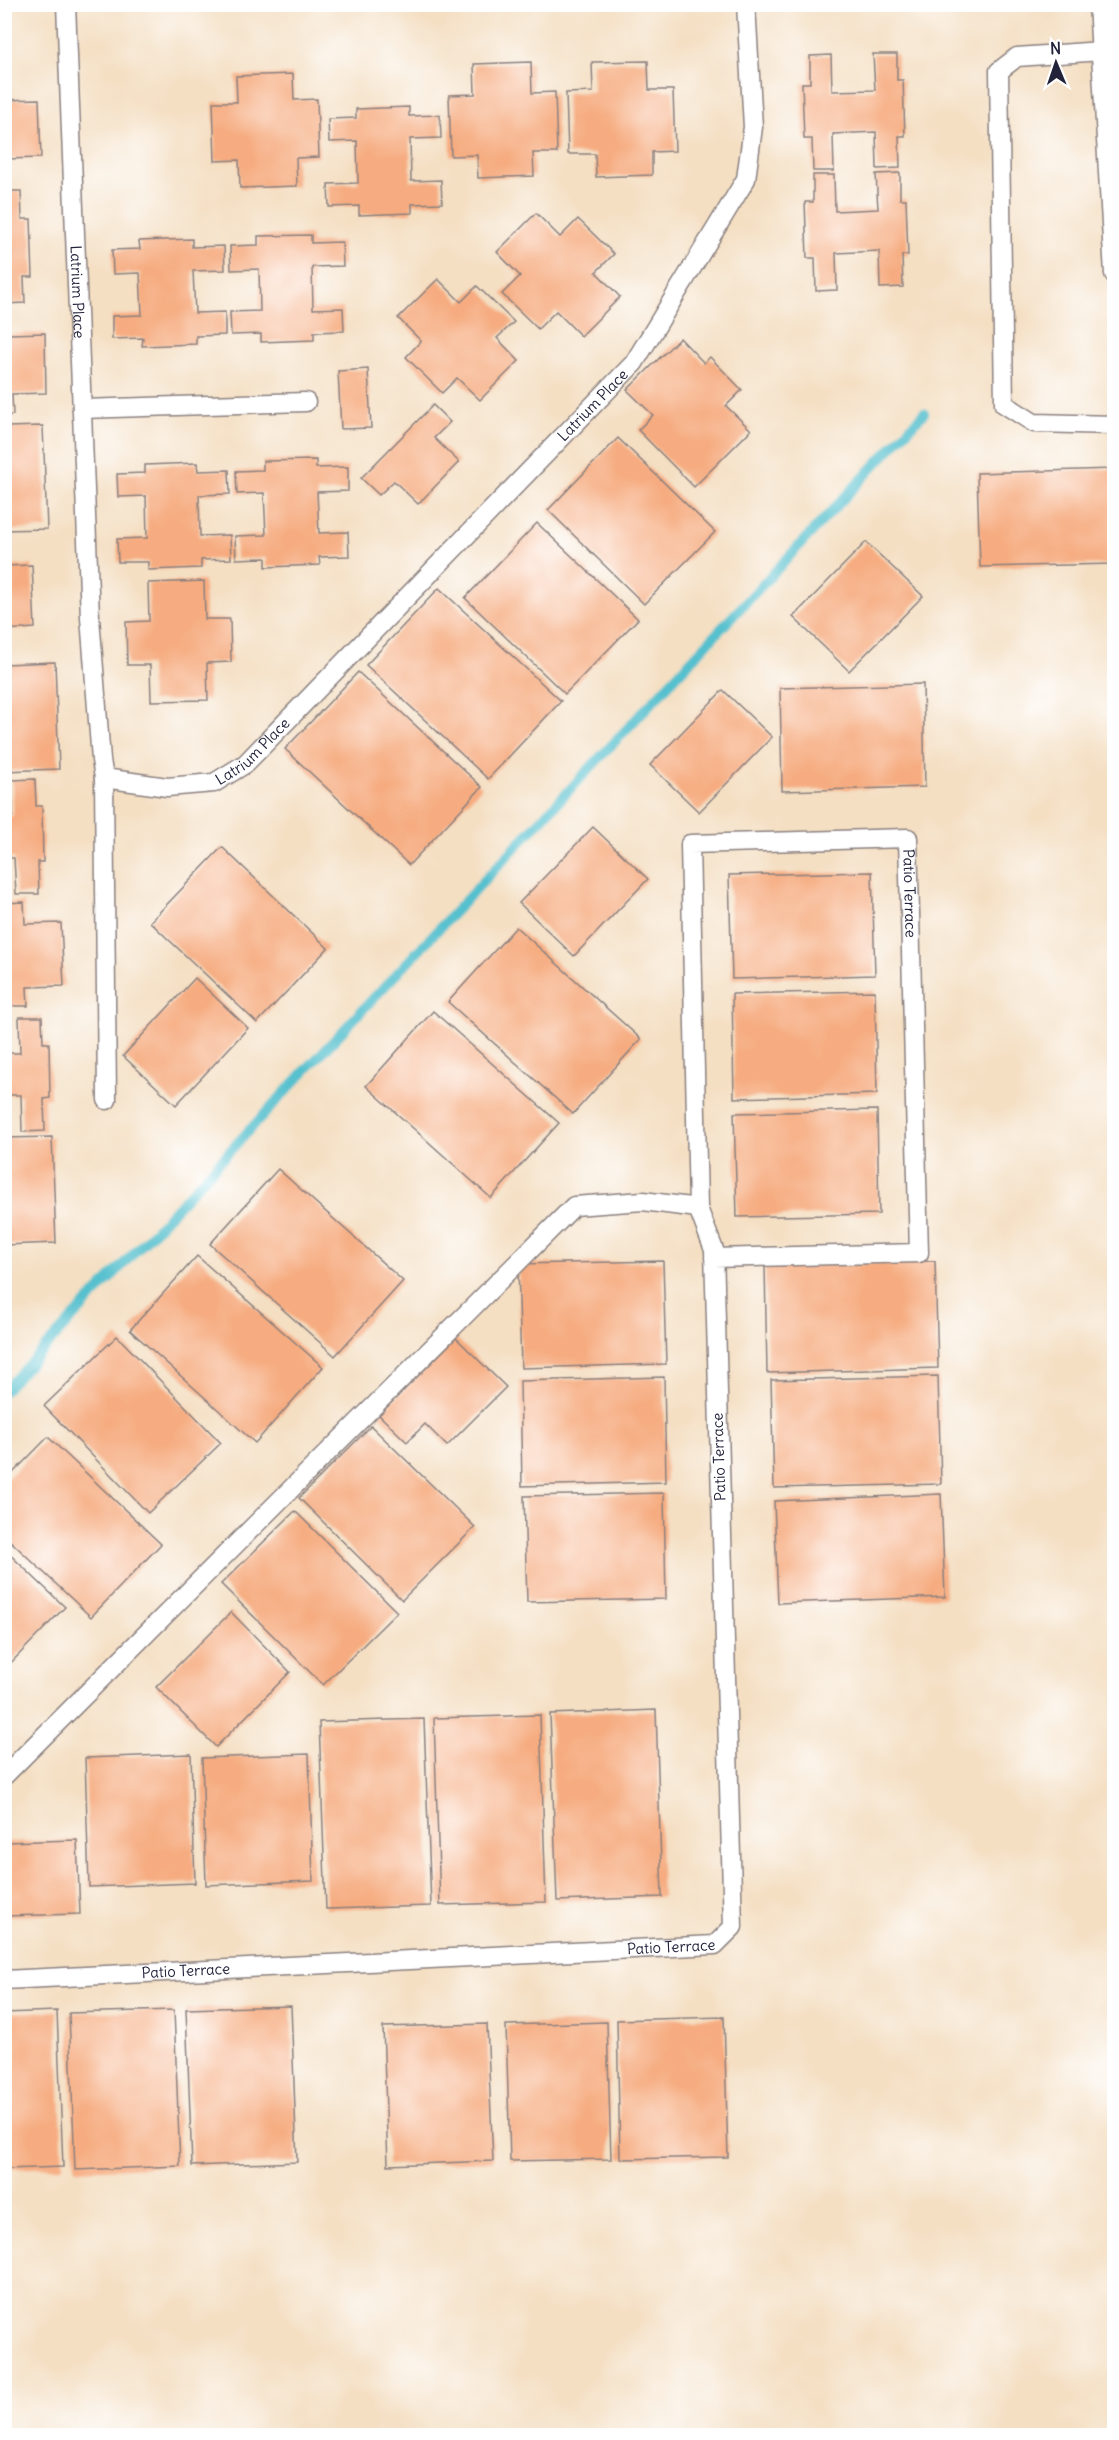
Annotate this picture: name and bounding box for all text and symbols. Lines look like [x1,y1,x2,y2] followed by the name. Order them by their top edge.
[1026,33,1086,93] north arrow
[1050,38,1061,58] text: N
[66,245,89,339] street label: Latrium Place
[553,365,632,445] street label: Latrium Place
[212,714,293,789] street label: Latrium Place
[899,849,921,938] street label: Patio Terrace
[707,1412,730,1502] street label: Patio Terrace
[626,1935,716,1958] street label: Patio Terrace
[141,1959,230,1982] street label: Patio Terrace

